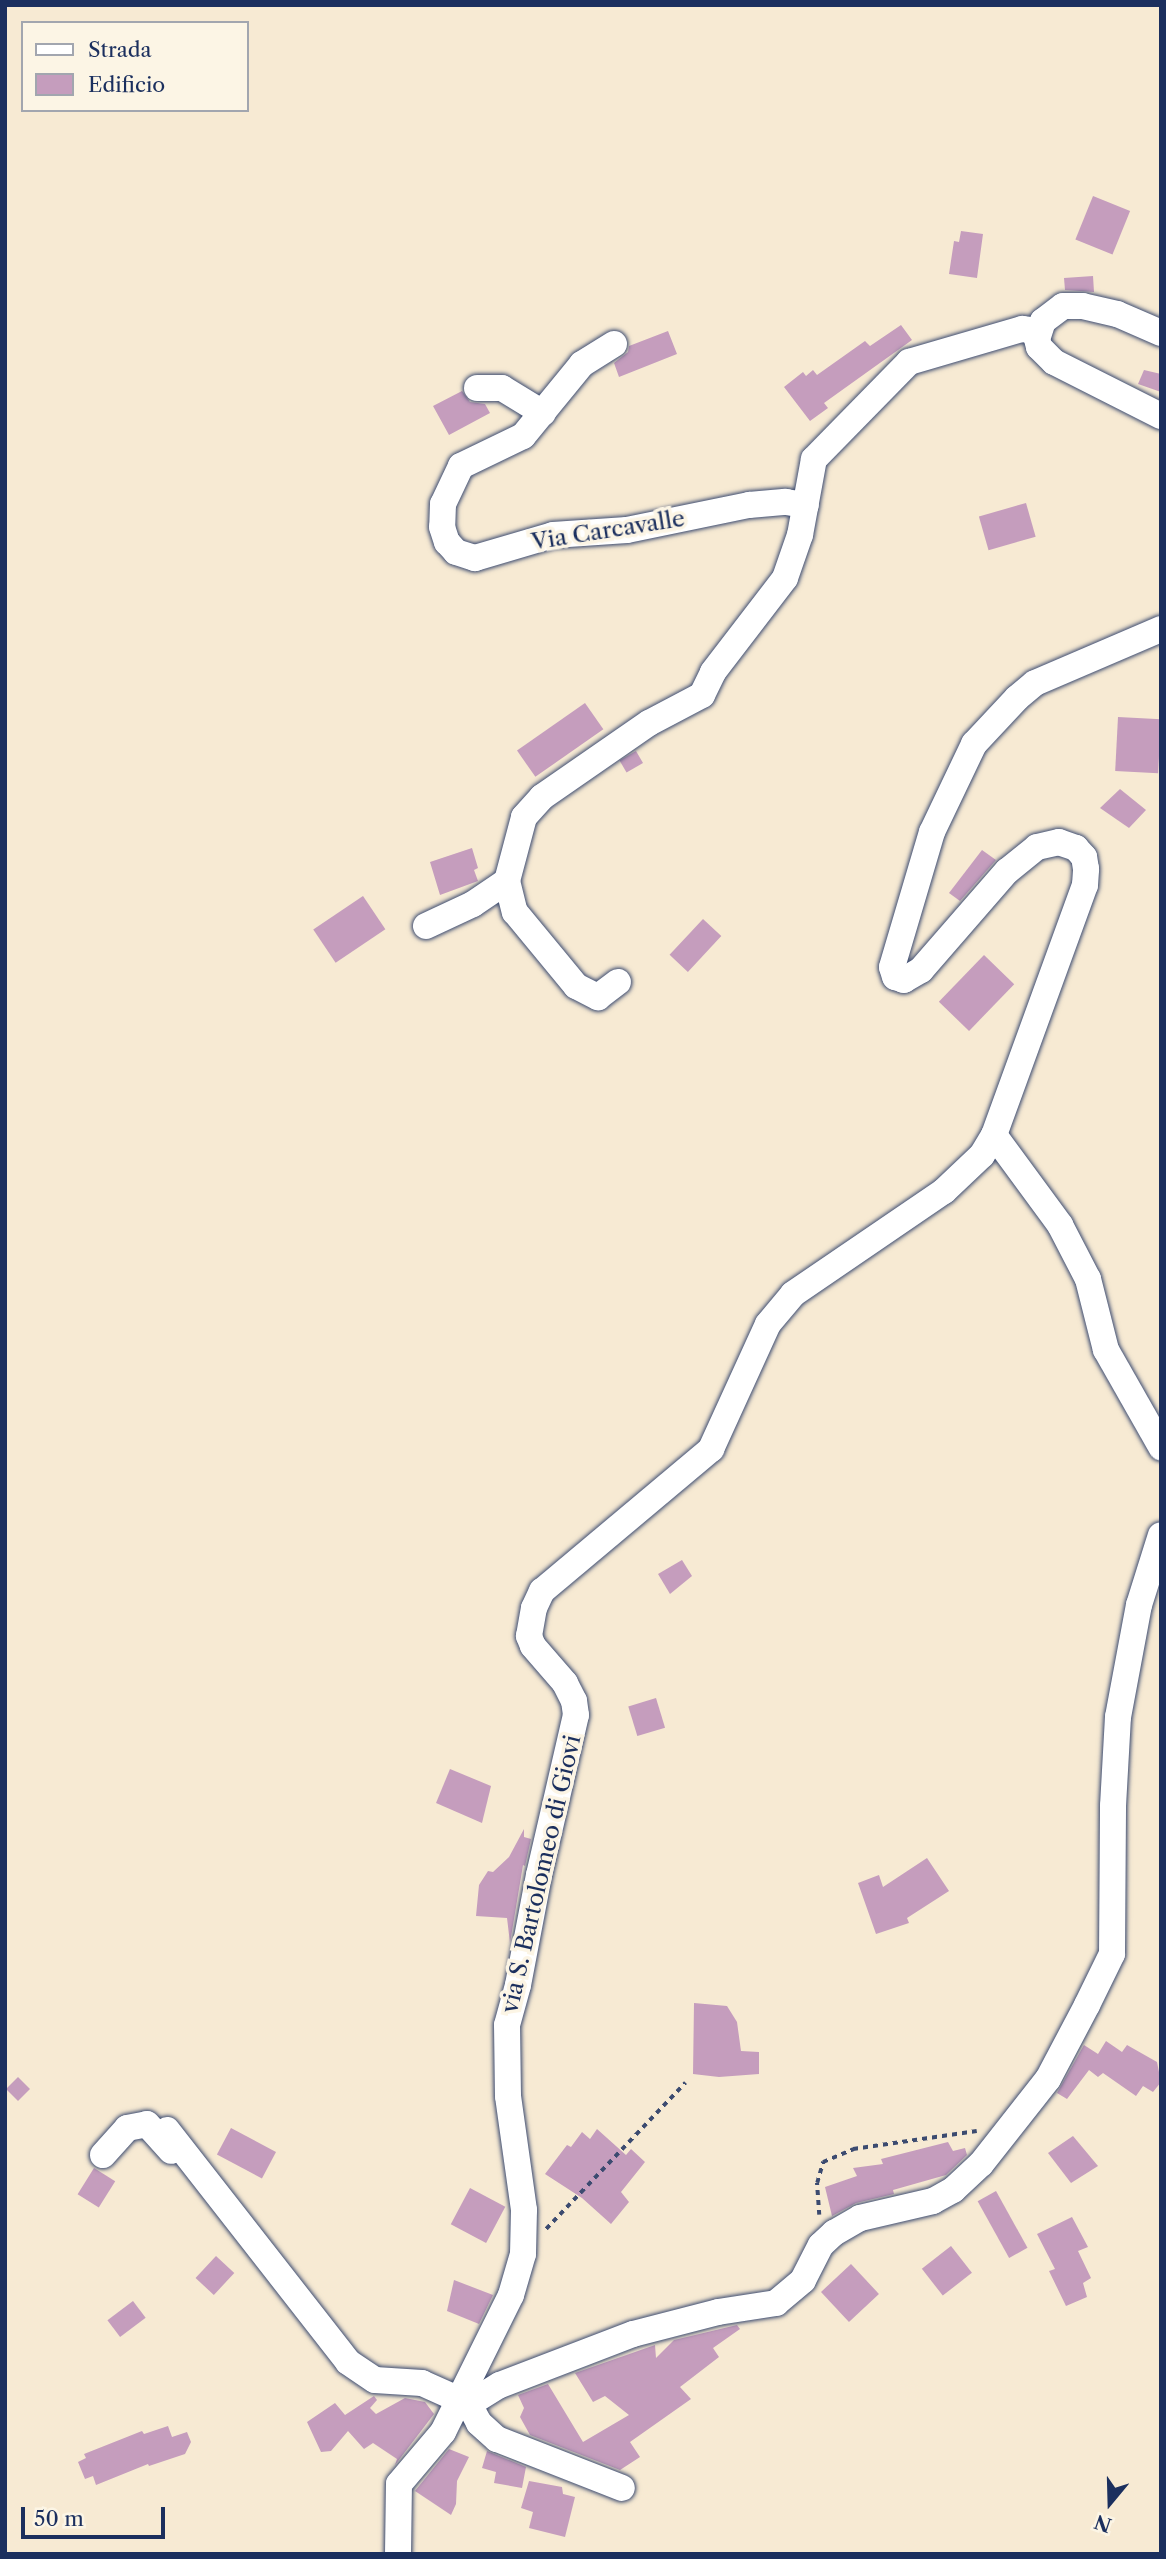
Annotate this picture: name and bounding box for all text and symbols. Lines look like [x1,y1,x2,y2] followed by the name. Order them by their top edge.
[21,21,248,112] legend
[88,37,152,62] text: Strada
[88,72,165,97] text: Edificio
[529,504,687,556] street label: Via Carcavalle
[496,1732,586,2016] street label: via S. Bartolomeo di Giovi
[1075,2468,1145,2538] north arrow
[24,2492,168,2536] scale bar
[34,2506,84,2531] text: 50 m
[1091,2510,1115,2537] text: N

